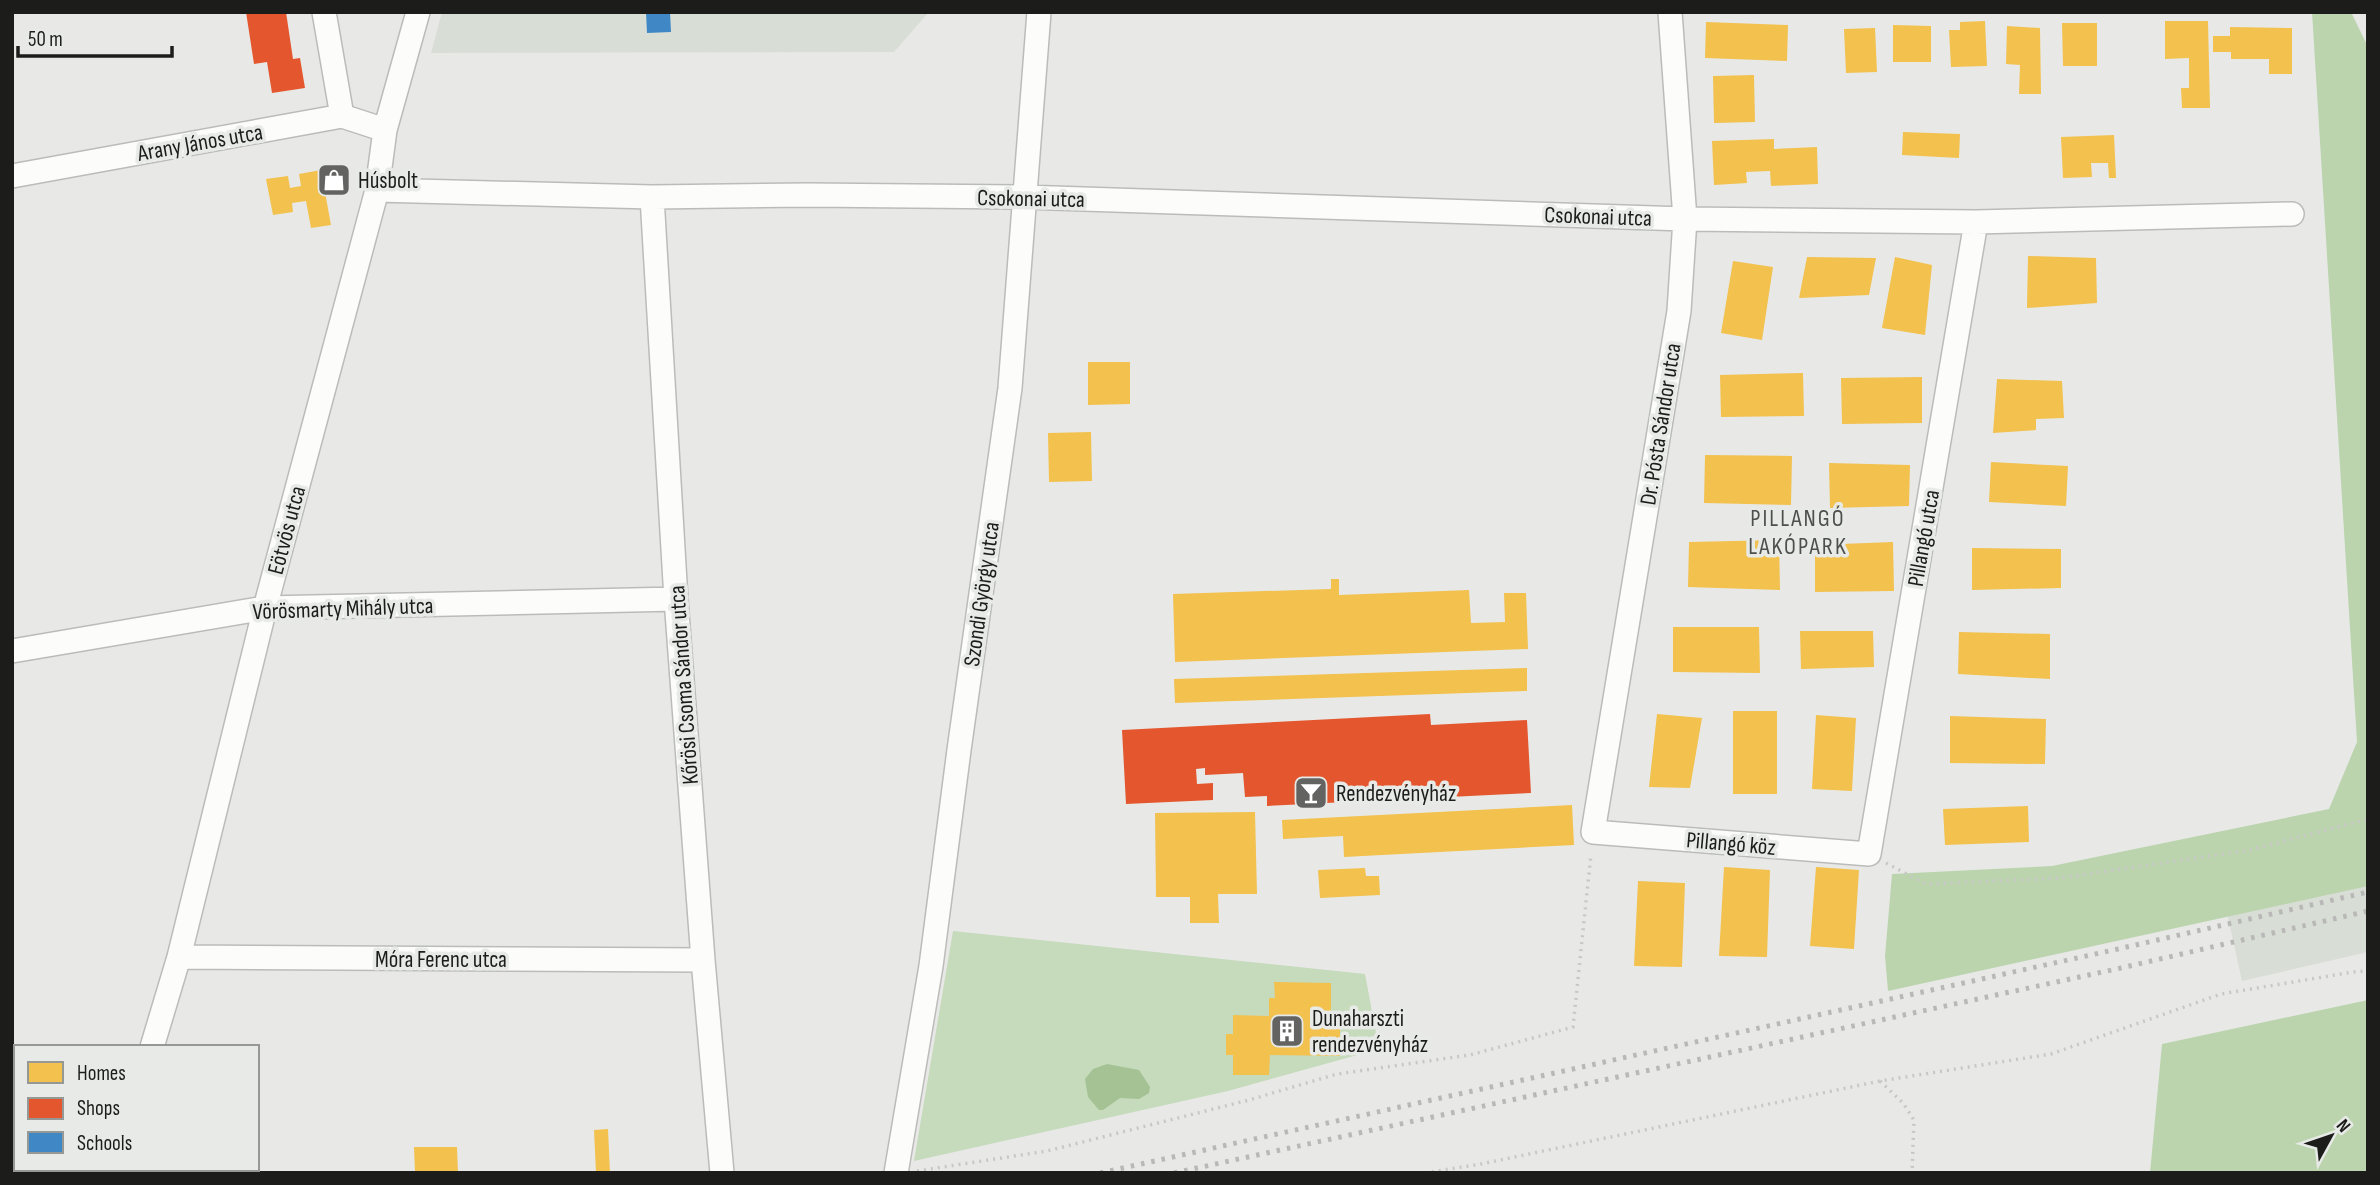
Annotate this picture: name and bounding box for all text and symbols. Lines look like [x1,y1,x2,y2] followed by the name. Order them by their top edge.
[18,14,172,58] scale bar
[28,27,63,52] text: 50 m
[134,118,265,168] street label: Arany János utca
[315,161,353,199] shop icon: Húsbolt
[358,167,418,195] place label: Húsbolt
[977,184,1085,214] street label: Csokonai utca
[1544,201,1652,233] street label: Csokonai utca
[1634,341,1688,507] street label: Dr. Pósta Sándor utca
[262,483,312,578] street label: Eötvös utca
[1902,488,1946,589] street label: Pillangó utca
[1748,504,1848,561] district label: PILLANGÓ LAKÓPARK
[958,520,1006,668] street label: Szondi György utca
[663,584,705,786] street label: Kőrösi Csoma Sándor utca
[252,592,434,626] street label: Vörösmarty Mihály utca
[1292,774,1330,812] bar icon: Rendezvényház
[1336,780,1456,808] place label: Rendezvényház
[1685,826,1777,862] street label: Pillangó köz
[375,946,507,974] street label: Móra Ferenc utca
[1312,1005,1428,1059] place label: Dunaharszti rendezvényház
[1268,1012,1306,1050] building icon: Dunaharszti rendezvényház
[14,1045,259,1171] legend
[77,1061,126,1086] text: Homes
[77,1096,120,1121] text: Shops
[2296,1101,2366,1171] north arrow
[2331,1115,2355,1137] text: N
[77,1131,132,1156] text: Schools

